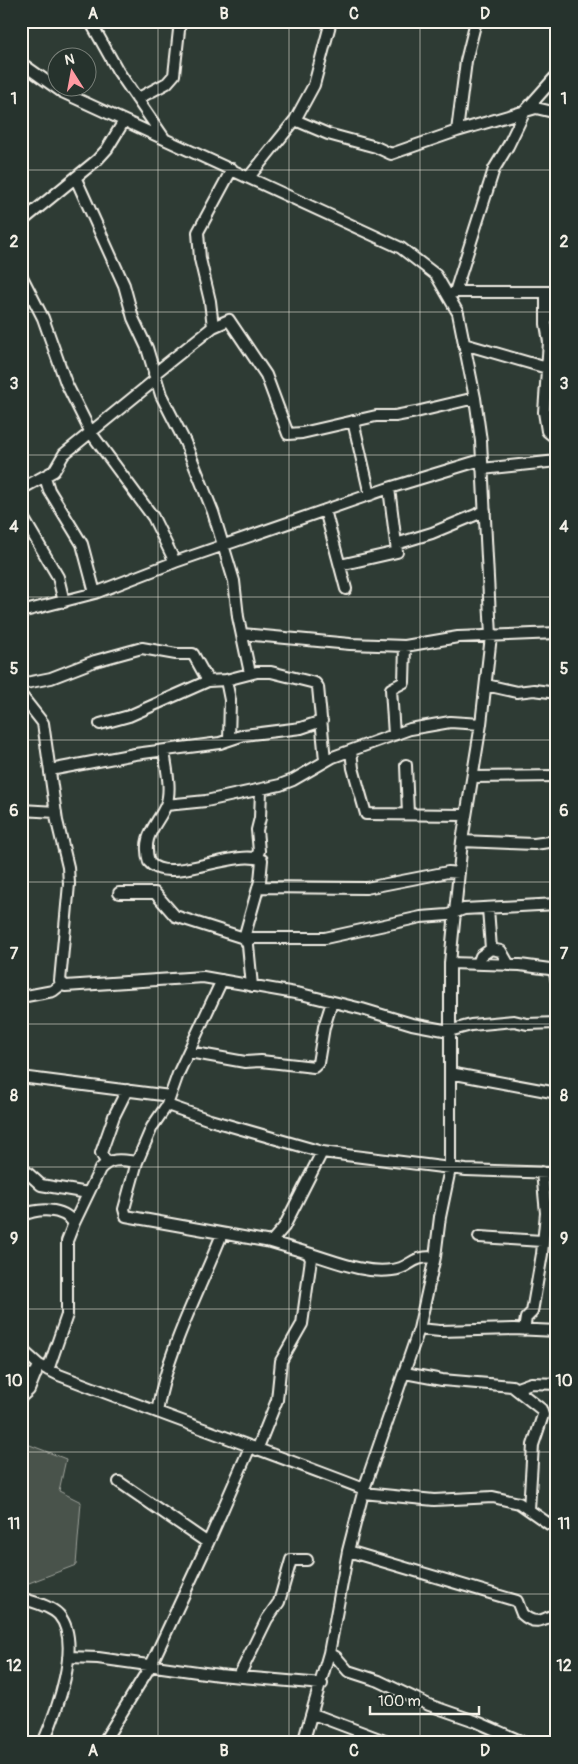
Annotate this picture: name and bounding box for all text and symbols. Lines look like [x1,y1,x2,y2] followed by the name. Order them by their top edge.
[88,4,99,24] text: A
[219,4,229,24] text: B
[349,4,359,24] text: C
[480,4,490,24] text: D
[48,48,98,98] north arrow
[63,50,76,69] text: N
[11,89,17,109] text: 1
[561,89,567,109] text: 1
[10,232,19,252] text: 2
[560,232,569,252] text: 2
[10,374,19,394] text: 3
[560,374,569,394] text: 3
[9,517,19,537] text: 4
[559,517,569,537] text: 4
[10,659,19,679] text: 5
[560,659,569,679] text: 5
[9,801,19,821] text: 6
[559,801,569,821] text: 6
[10,944,19,964] text: 7
[560,944,569,964] text: 7
[10,1086,18,1106] text: 8
[560,1086,568,1106] text: 8
[10,1229,18,1249] text: 9
[560,1229,568,1249] text: 9
[5,1371,23,1391] text: 10
[555,1371,573,1391] text: 10
[8,1514,20,1534] text: 11
[558,1514,570,1534] text: 11
[6,1656,22,1676] text: 12
[556,1656,572,1676] text: 12
[370,1684,479,1716] scale bar
[378,1692,421,1711] text: 100 m
[88,1741,99,1761] text: A
[219,1741,229,1761] text: B
[349,1741,359,1761] text: C
[480,1741,490,1761] text: D

